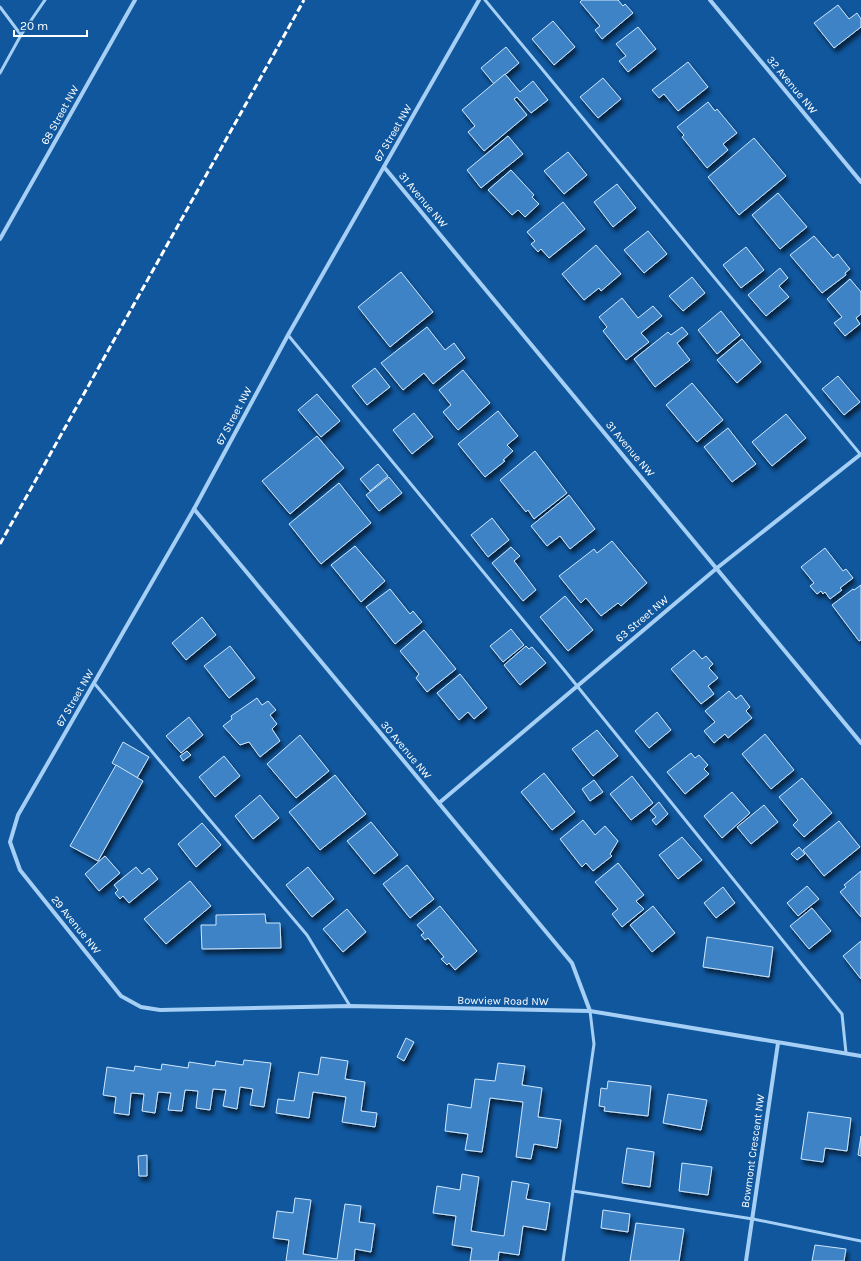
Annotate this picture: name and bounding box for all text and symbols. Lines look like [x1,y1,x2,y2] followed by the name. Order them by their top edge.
[14,12,87,38] scale bar
[20,19,48,33] text: 20 m
[764,53,820,117] street label: 32 Avenue NW
[38,83,82,147] street label: 68 Street NW
[371,102,415,164] street label: 67 Street NW
[396,169,450,231] street label: 31 Avenue NW
[213,384,255,447] street label: 67 Street NW
[603,418,657,480] street label: 31 Avenue NW
[613,593,671,645] street label: 63 Street NW
[53,667,97,729] street label: 67 Street NW
[378,718,434,782] street label: 30 Avenue NW
[48,893,104,957] street label: 29 Avenue NW
[457,994,549,1008] street label: Bowview Road NW
[739,1093,767,1209] street label: Bowmont Crescent NW

